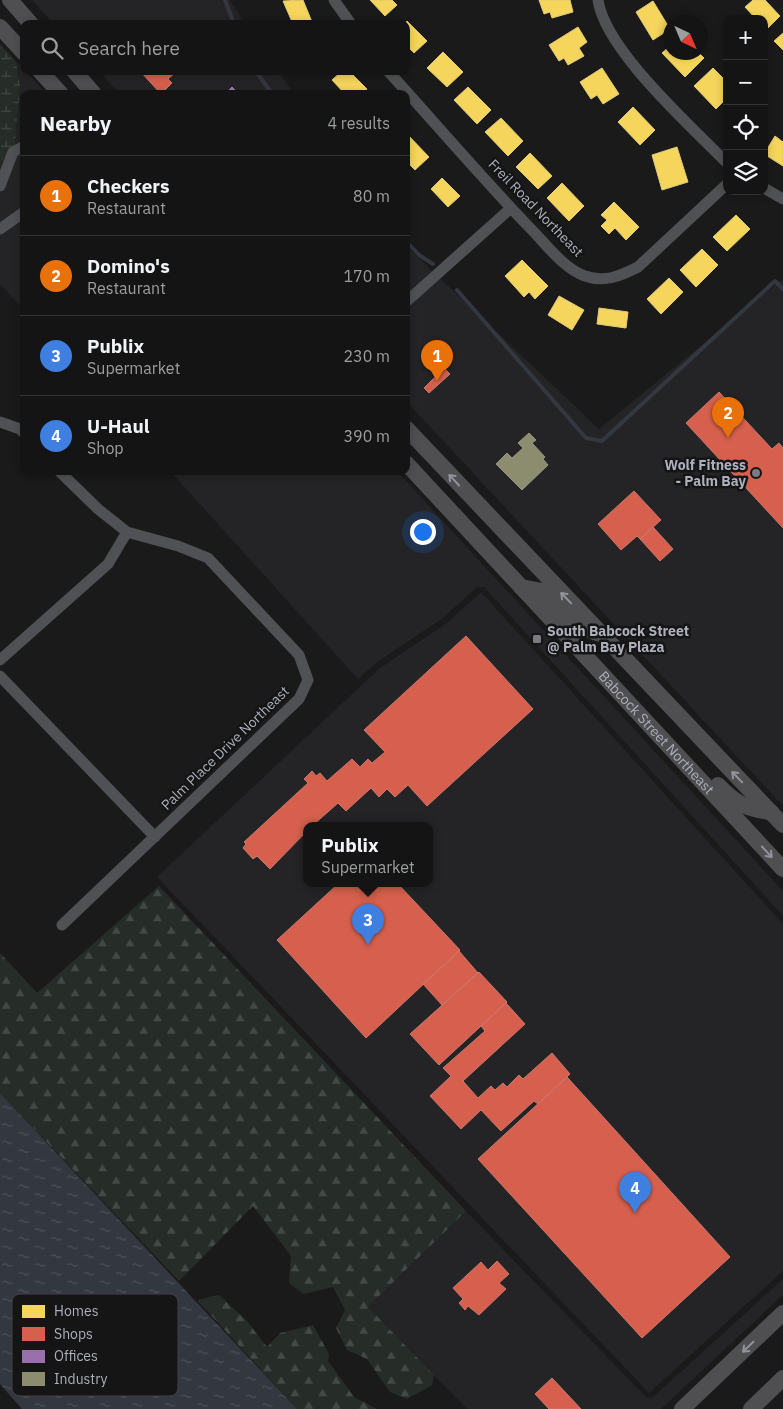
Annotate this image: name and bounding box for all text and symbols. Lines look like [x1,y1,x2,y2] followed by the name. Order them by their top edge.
[663,15,708,60] north arrow
[723,15,768,195] map controls
[723,15,768,60] button: +
[20,20,410,75] search box
[38,34,66,62] icon: search
[78,36,180,60] text: Search here
[723,60,768,105] button: −
[723,105,768,150] button: locate
[40,109,111,137] text: Nearby
[327,113,390,133] text: 4 results
[723,150,768,195] button: layers
[485,155,587,261] street label: Freil Road Northeast
[87,174,170,198] text: Checkers
[51,186,61,206] text: 1
[353,186,390,206] text: 80 m
[87,198,166,218] text: Restaurant
[87,254,170,278] text: Domino's
[51,266,61,286] text: 2
[343,266,390,286] text: 170 m
[87,278,166,298] text: Restaurant
[87,334,144,358] text: Publix
[421,340,453,381] pin: 1
[51,346,61,366] text: 3
[343,346,390,366] text: 230 m
[87,358,180,378] text: Supermarket
[712,397,744,438] pin: 2
[87,414,150,438] text: U-Haul
[51,426,61,446] text: 4
[343,426,390,446] text: 390 m
[87,438,124,458] text: Shop
[664,456,747,490] place label: Wolf Fitness - Palm Bay
[750,467,762,479] marker: Wolf Fitness - Palm Bay
[448,473,460,486] one-way arrow
[410,519,436,545] your location
[560,592,572,604] one-way arrow
[547,622,689,656] place label: South Babcock Street @ Palm Bay Plaza
[531,633,543,645] marker: South Babcock Street @ Palm Bay Plaza
[595,667,718,798] street label: Babcock Street Northeast
[157,682,293,814] street label: Palm Place Drive Northeast
[731,770,743,783] one-way arrow
[303,822,433,887] popup
[321,833,379,857] text: Publix
[761,846,773,858] one-way arrow
[321,857,415,877] text: Supermarket
[352,904,384,945] pin: 3
[619,1172,651,1213] pin: 4
[12,1294,178,1396] legend
[54,1302,99,1320] text: Homes
[54,1325,93,1343] text: Shops
[741,1341,754,1353] one-way arrow
[54,1347,98,1365] text: Offices
[54,1370,108,1388] text: Industry

